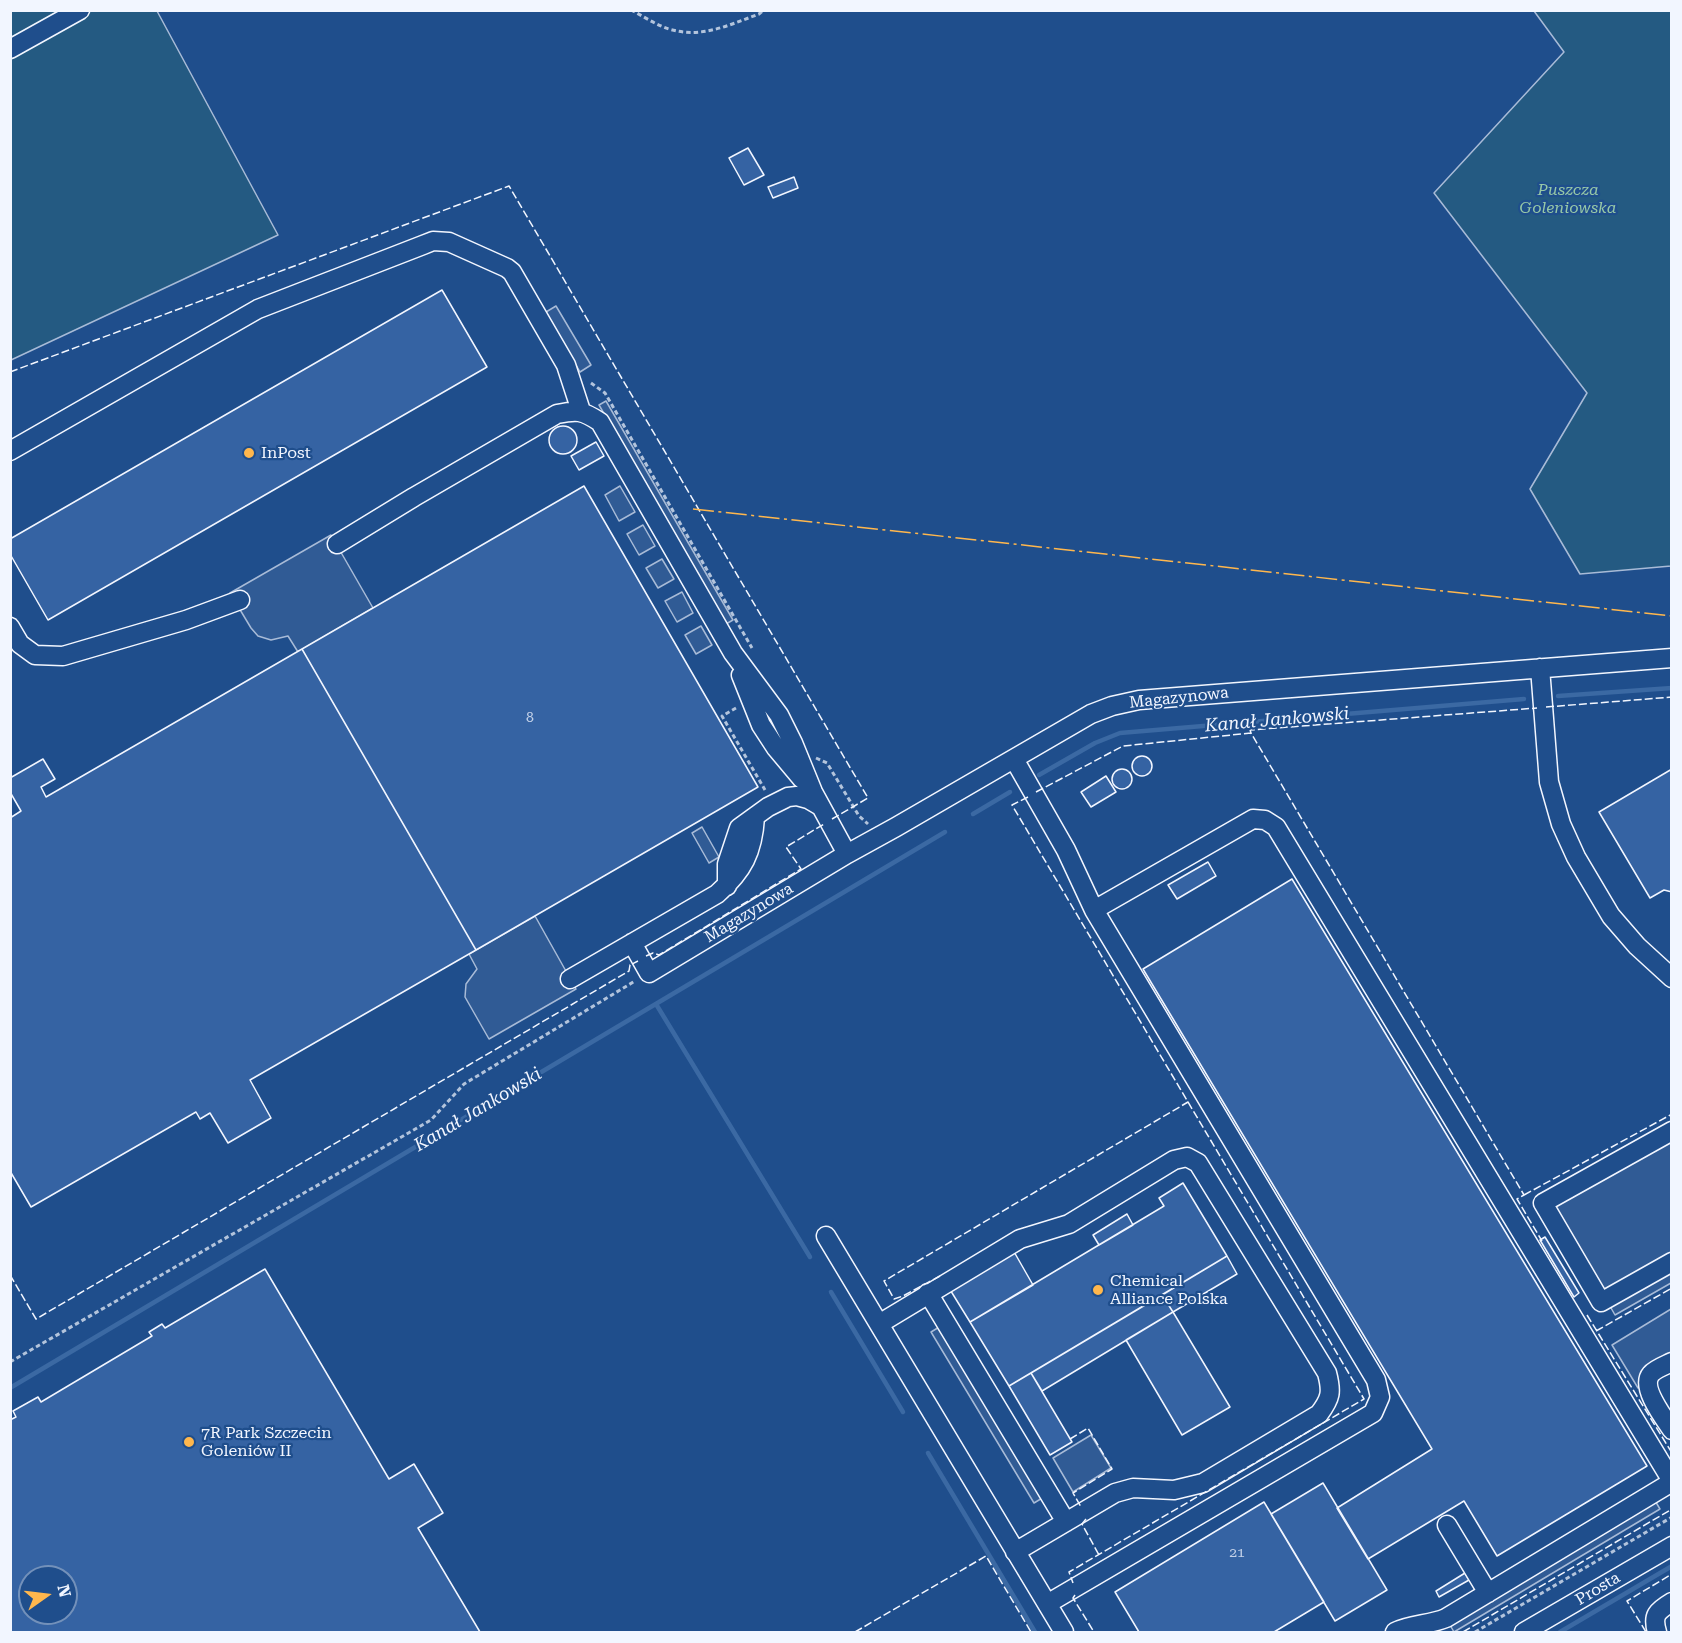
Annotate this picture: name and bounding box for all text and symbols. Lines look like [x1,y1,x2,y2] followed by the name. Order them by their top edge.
[1520,180,1616,218] park label: Puszcza Goleniowska
[261,443,311,463] place label: InPost
[242,446,256,460] marker: InPost
[1128,683,1230,713] street label: Magazynowa
[1204,703,1350,737] water label: Kanał Jankowski
[526,710,534,726] house number: 8
[701,879,797,947] street label: Magazynowa
[410,1063,546,1157] water label: Kanał Jankowski
[1110,1271,1228,1309] place label: Chemical Alliance Polska
[1091,1283,1105,1297] marker: Chemical Alliance Polska
[201,1423,332,1461] place label: 7R Park Szczecin Goleniów II
[182,1435,196,1449] marker: 7R Park Szczecin Goleniów II
[1229,1545,1245,1561] house number: 21
[18,1565,78,1625] north arrow
[1572,1568,1624,1610] street label: Prosta
[53,1583,75,1599] text: N

